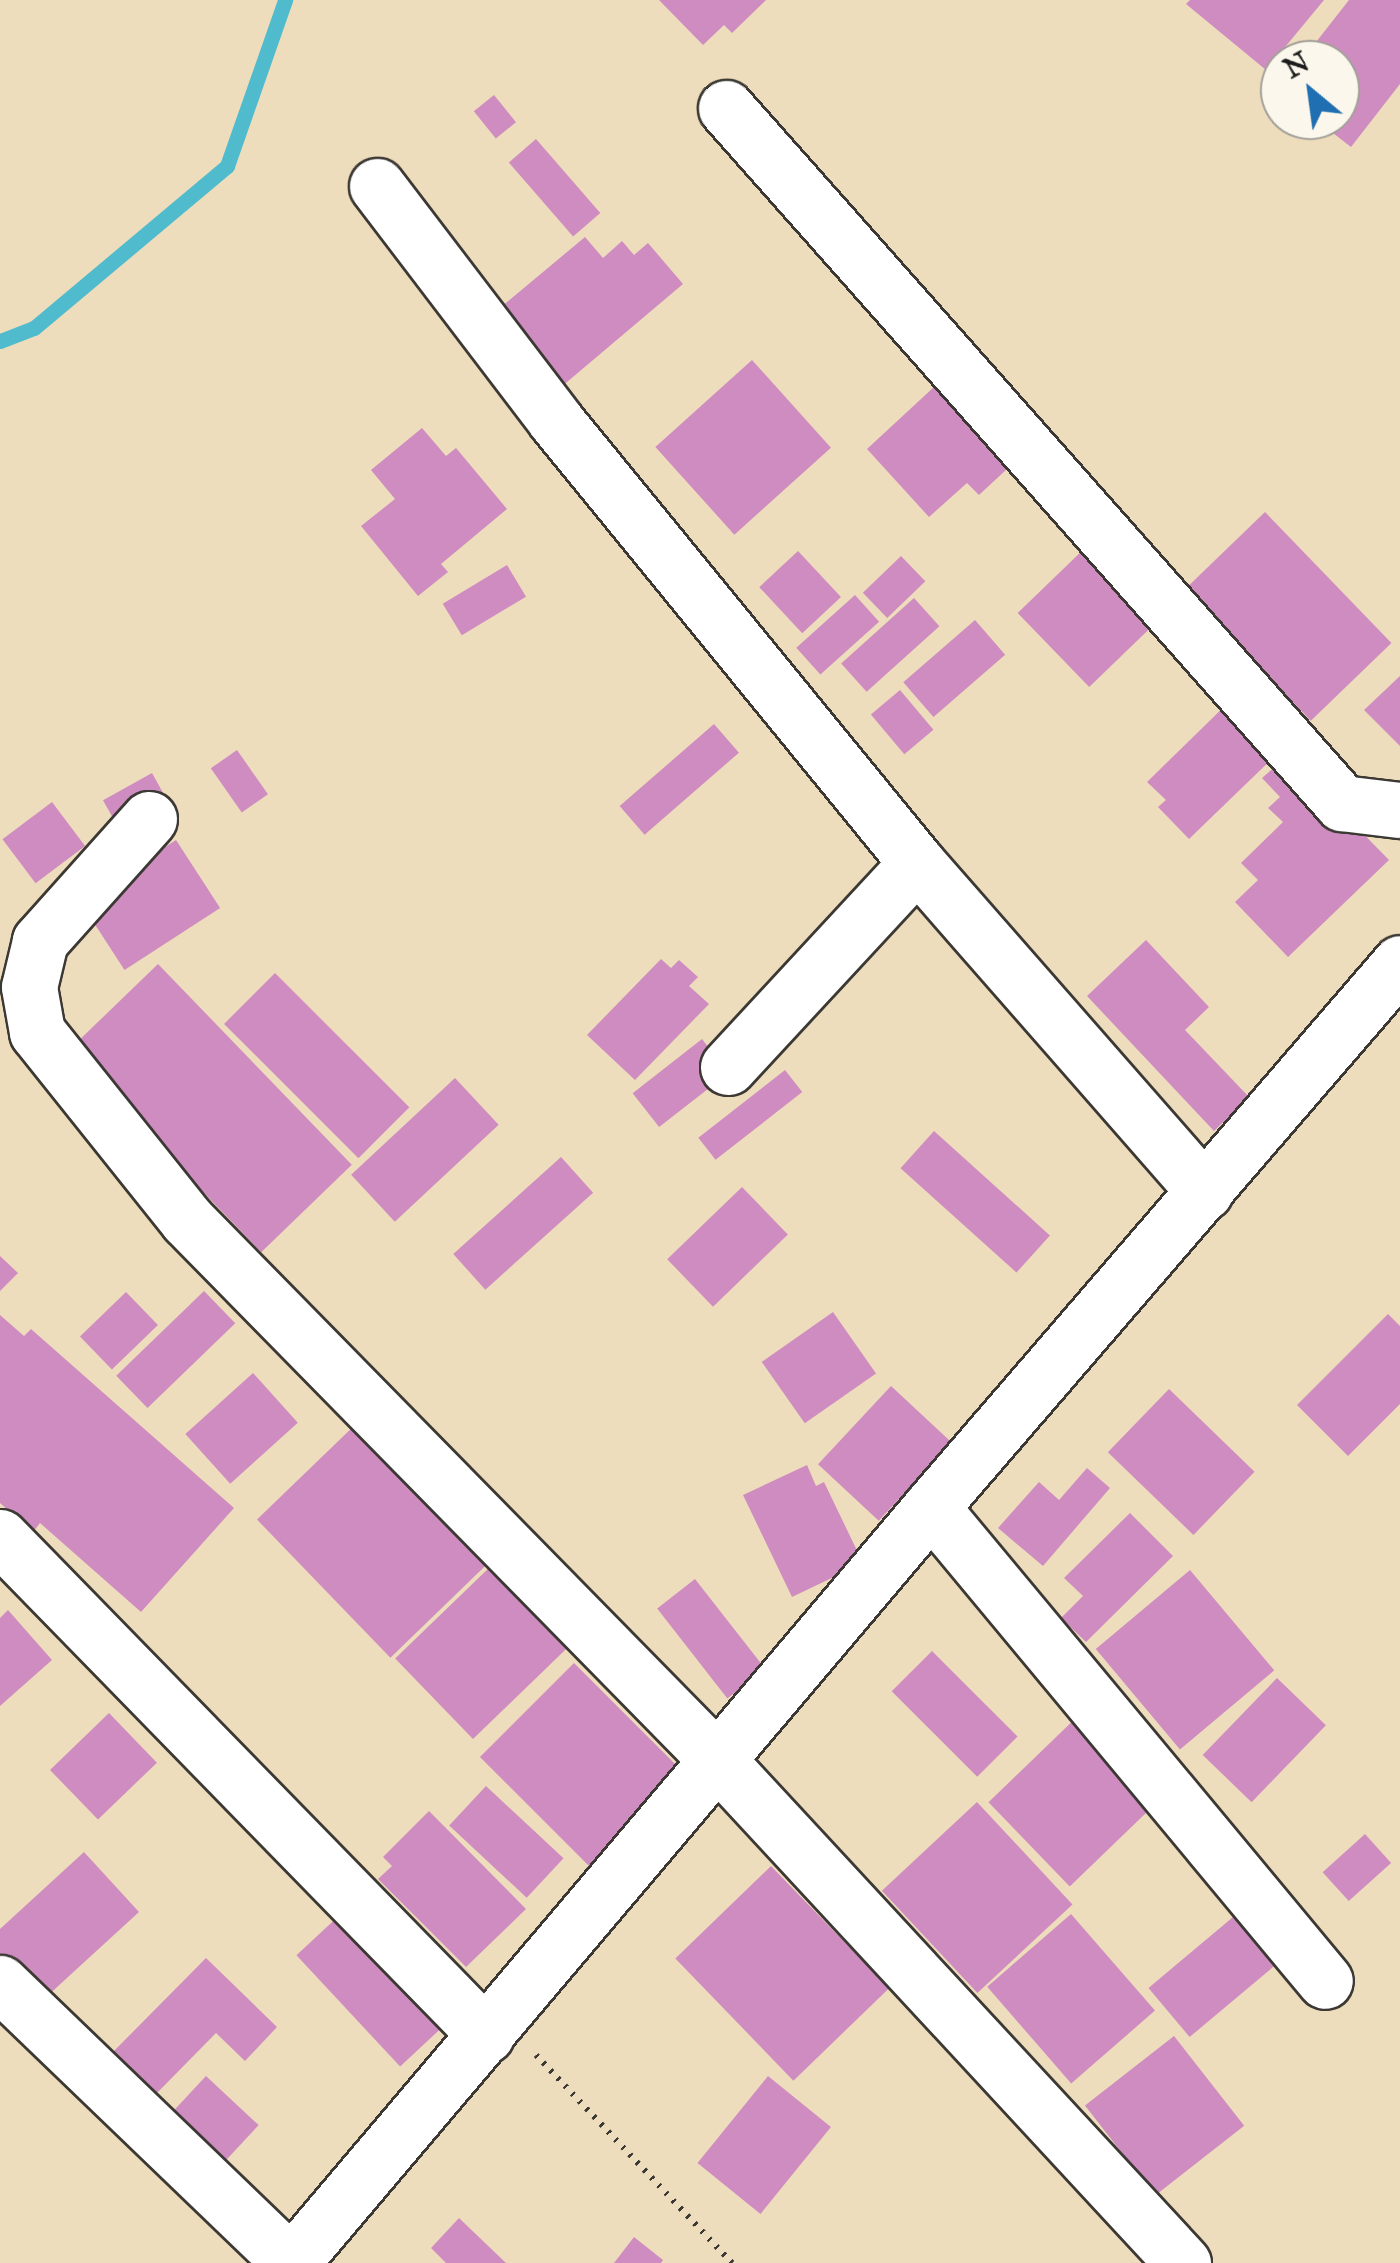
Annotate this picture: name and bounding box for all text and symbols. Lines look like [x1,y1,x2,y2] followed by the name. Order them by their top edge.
[1260,40,1360,140] north arrow
[1277,44,1315,86] text: N

